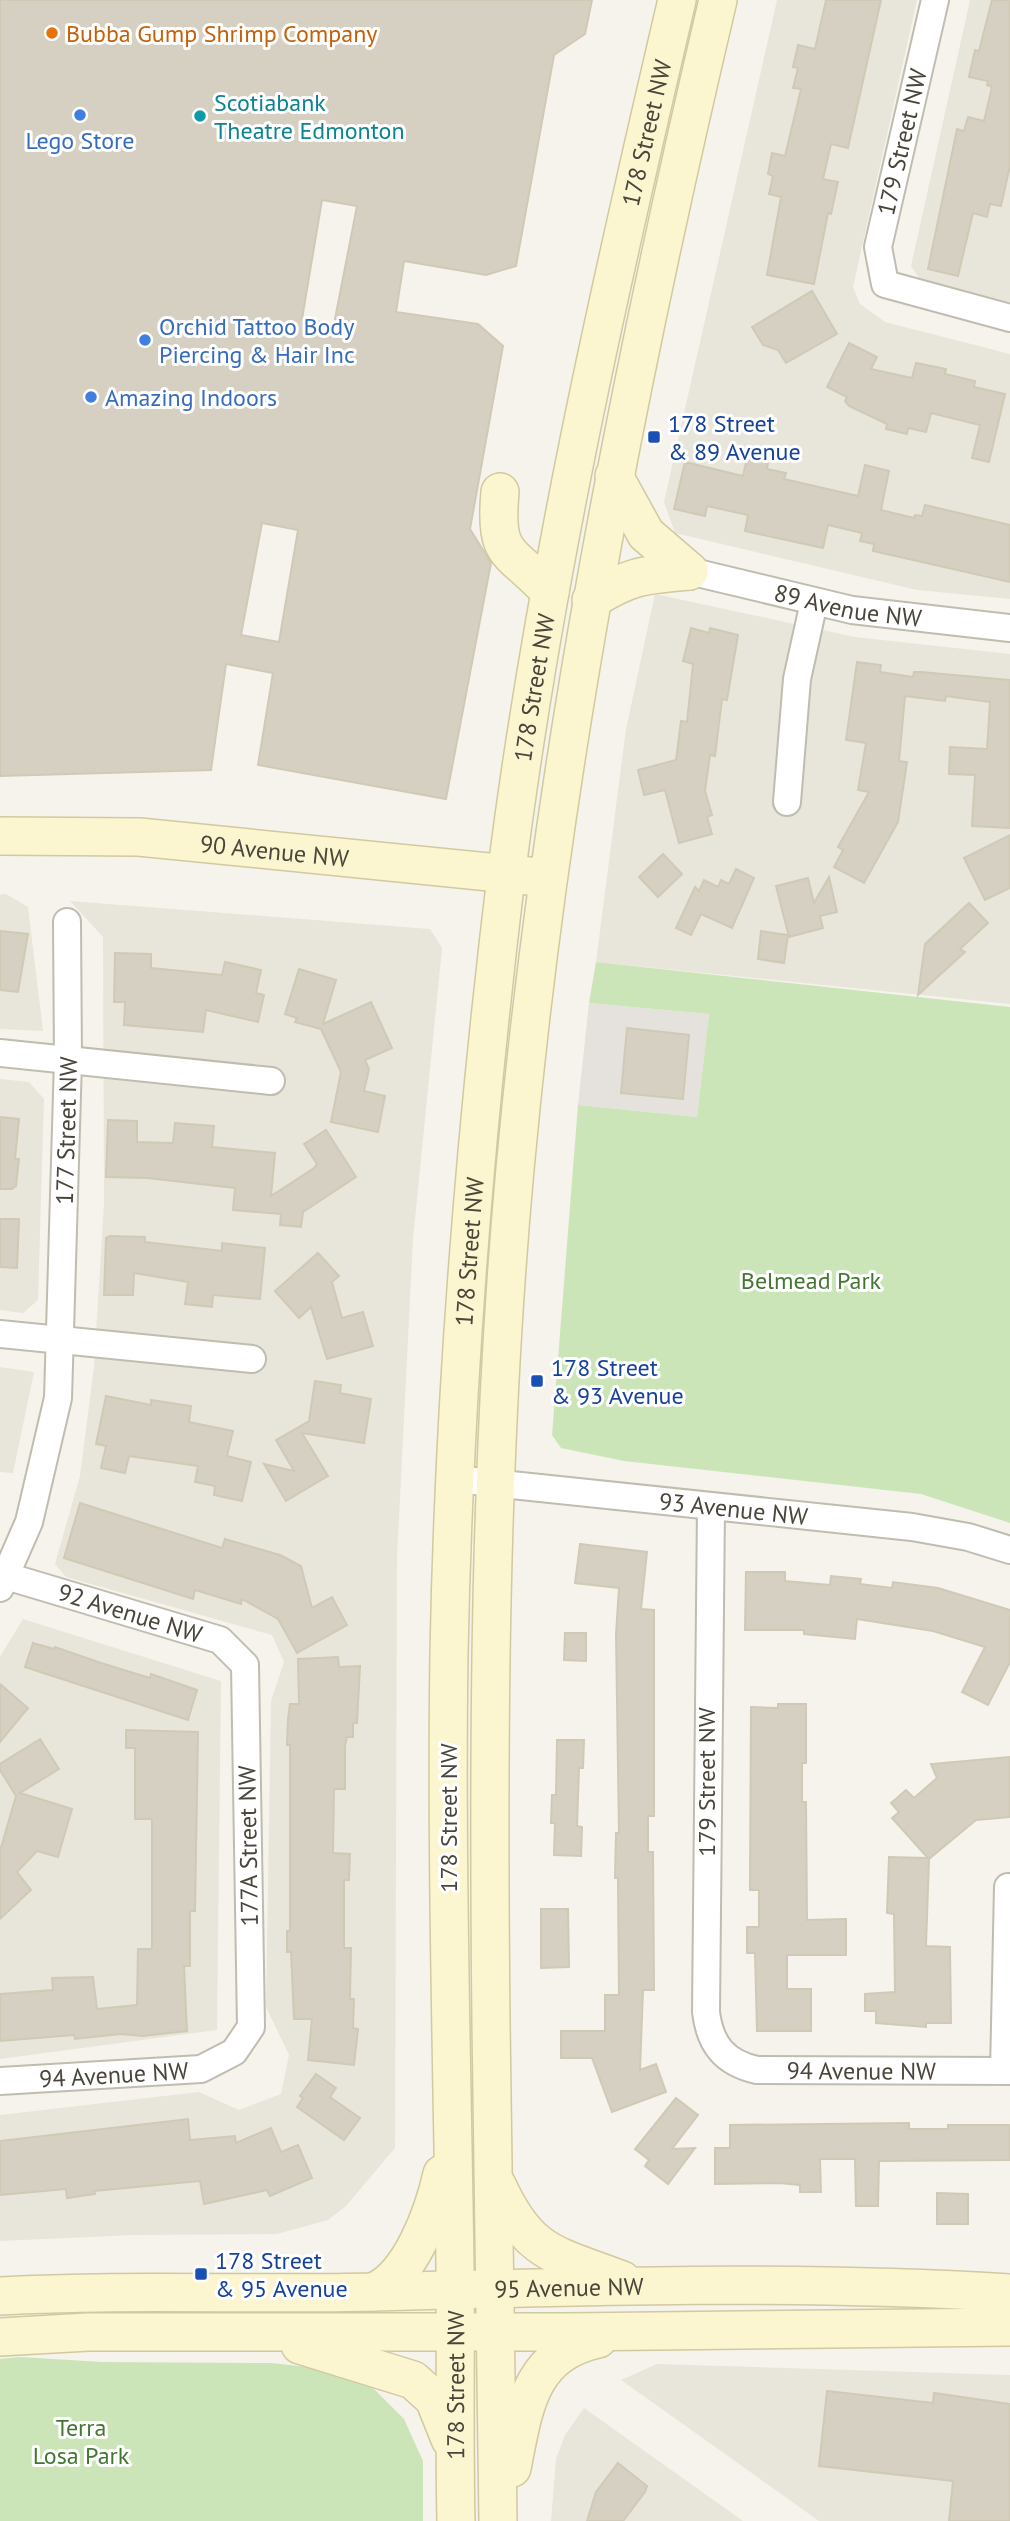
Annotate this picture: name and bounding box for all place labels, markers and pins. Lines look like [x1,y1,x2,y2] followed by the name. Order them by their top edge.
[66,18,377,49] place label: Bubba Gump Shrimp Company
[44,25,60,41] marker: Bubba Gump Shrimp Company
[214,87,405,146] place label: Scotiabank Theatre Edmonton
[72,107,88,123] marker: Lego Store
[192,108,208,124] marker: Scotiabank Theatre Edmonton
[26,125,134,156] place label: Lego Store
[159,311,355,370] place label: Orchid Tattoo Body Piercing & Hair Inc
[137,332,153,348] marker: Orchid Tattoo Body Piercing & Hair Inc
[105,382,277,413] place label: Amazing Indoors
[83,389,99,405] marker: Amazing Indoors
[668,408,801,467] place label: 178 Street & 89 Avenue
[646,429,662,445] marker: 178 Street & 89 Avenue
[551,1352,684,1411] place label: 178 Street & 93 Avenue
[529,1373,545,1389] marker: 178 Street & 93 Avenue
[215,2245,348,2304] place label: 178 Street & 95 Avenue
[193,2266,209,2282] marker: 178 Street & 95 Avenue

